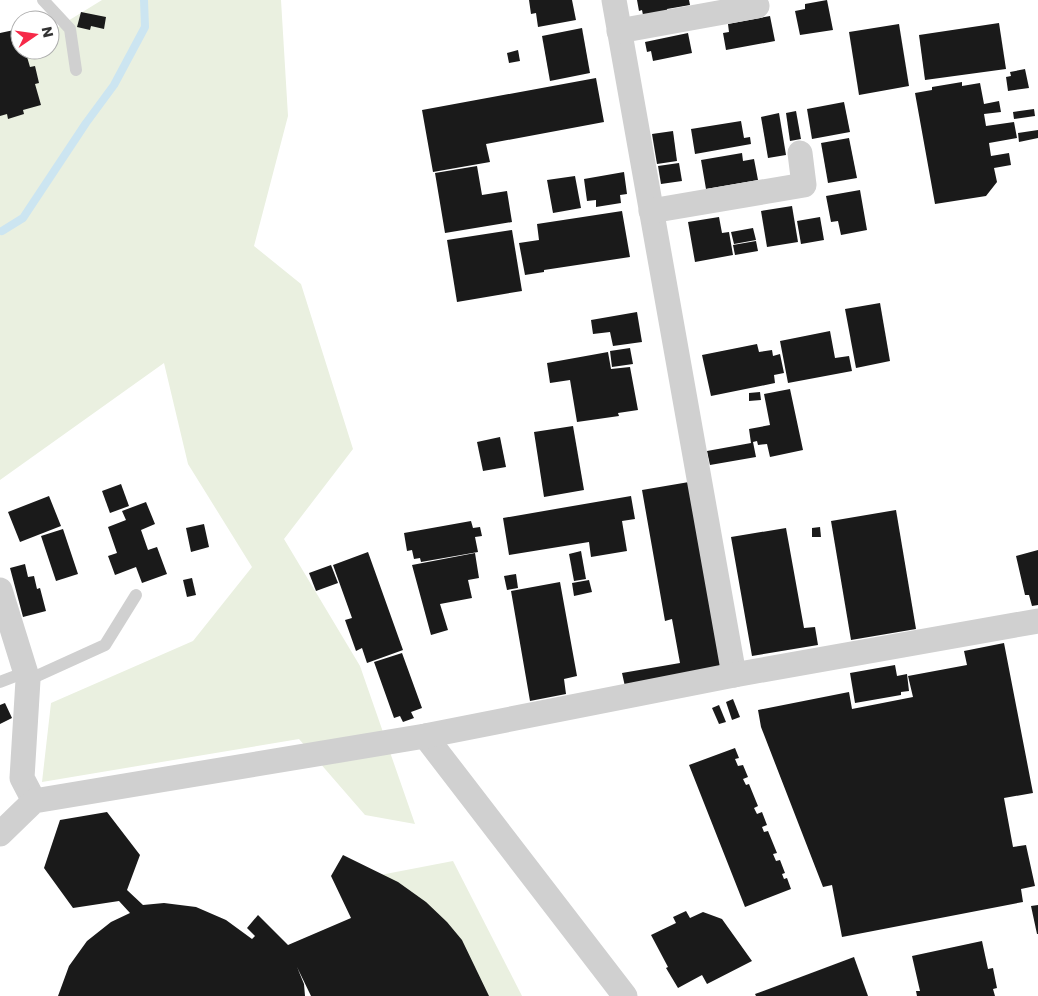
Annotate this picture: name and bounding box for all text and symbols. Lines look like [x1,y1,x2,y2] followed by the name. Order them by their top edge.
[10,10,60,60] north arrow
[37,25,59,39] text: N

